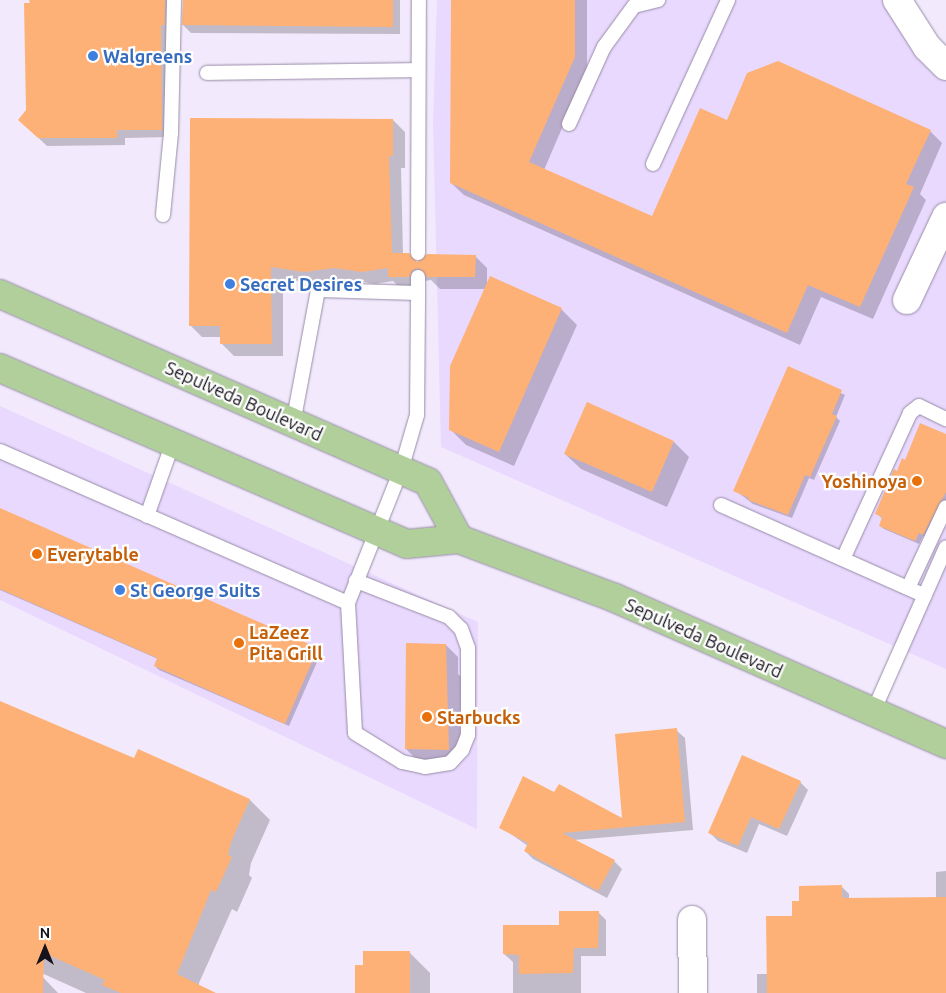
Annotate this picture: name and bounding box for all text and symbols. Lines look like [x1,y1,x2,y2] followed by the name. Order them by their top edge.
[103,45,192,67] place label: Walgreens
[87,50,99,62] marker: Walgreens
[240,273,362,295] place label: Secret Desires
[224,278,236,290] marker: Secret Desires
[162,357,326,445] street label: Sepulveda Boulevard
[822,470,907,492] place label: Yoshinoya
[911,475,923,487] marker: Yoshinoya
[47,543,139,565] place label: Everytable
[31,548,43,560] marker: Everytable
[130,579,260,601] place label: St George Suits
[114,584,126,596] marker: St George Suits
[622,594,786,682] street label: Sepulveda Boulevard
[249,622,323,664] place label: LaZeez Pita Grill
[233,637,245,649] marker: LaZeez Pita Grill
[437,706,521,728] place label: Starbucks
[421,711,433,723] marker: Starbucks
[20,923,70,973] north arrow
[40,925,50,941] text: N

